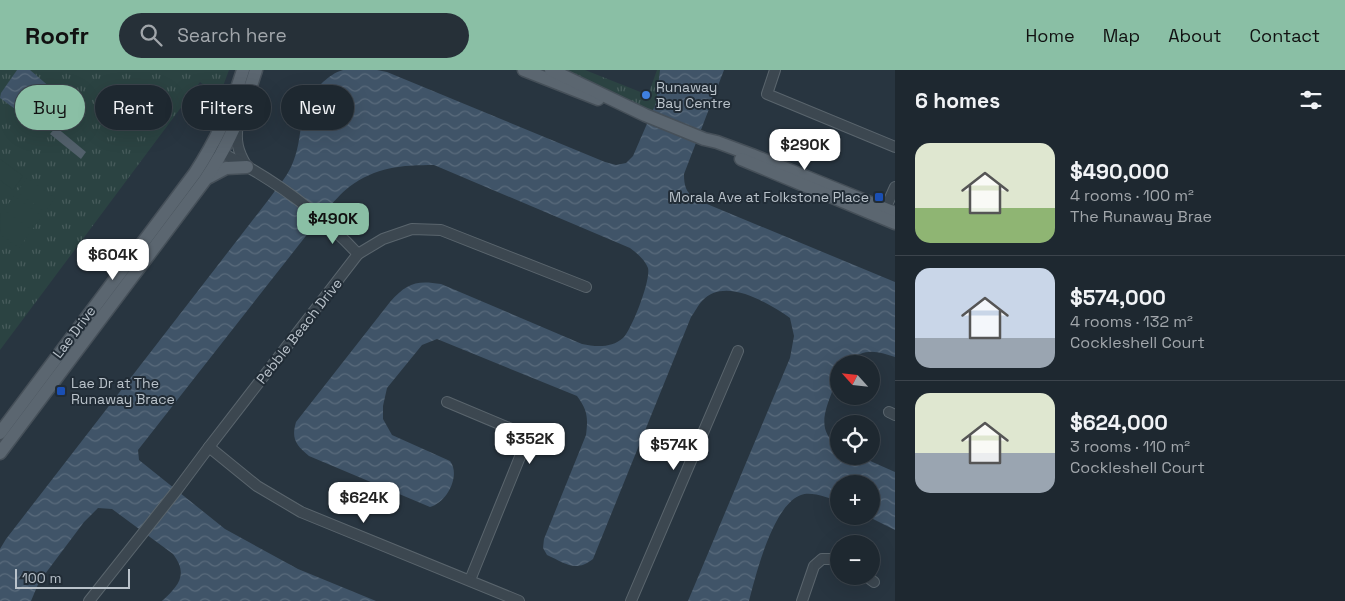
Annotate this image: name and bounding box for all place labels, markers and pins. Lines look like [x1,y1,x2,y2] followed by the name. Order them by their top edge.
[656,78,731,112] place label: Runaway Bay Centre
[640,89,652,101] marker: Runaway Bay Centre
[770,128,840,171] pin: $290K
[669,188,869,206] place label: Morala Ave at Folkstone Place
[873,191,885,203] marker: Morala Ave at Folkstone Place
[298,202,368,245] pin: $490K
[78,238,148,281] pin: $604K
[71,374,175,408] place label: Lae Dr at The Runaway Brace
[55,385,67,397] marker: Lae Dr at The Runaway Brace
[495,422,565,465] pin: $352K
[639,428,709,471] pin: $574K
[329,482,399,524] pin: $624K

